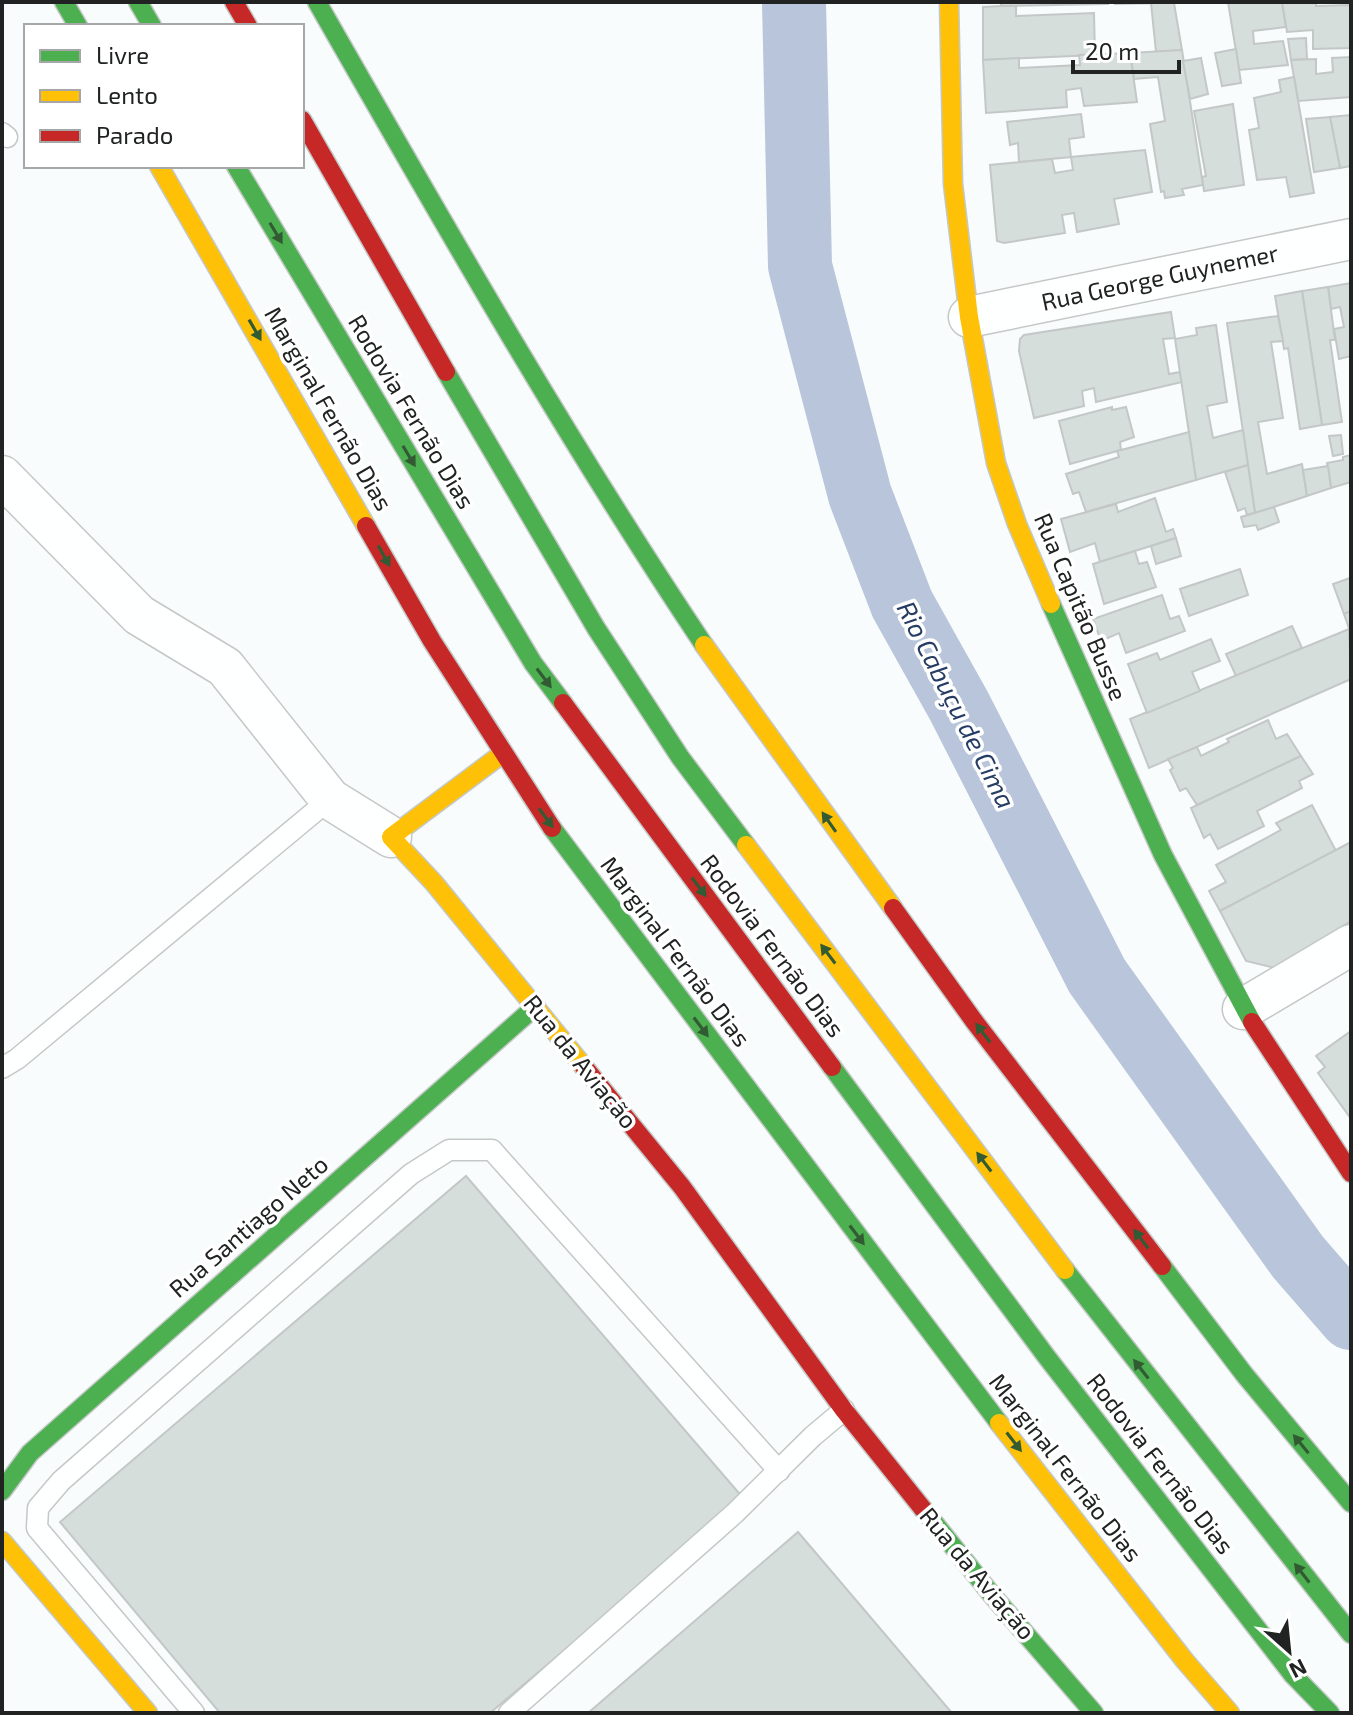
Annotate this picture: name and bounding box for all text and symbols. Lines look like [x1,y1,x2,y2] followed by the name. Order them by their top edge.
[24,24,304,168] legend
[1073,24,1179,74] scale bar
[1085,36,1139,65] text: 20 m
[96,40,149,69] text: Livre
[96,80,158,109] text: Lento
[96,120,173,149] text: Parado
[268,222,282,244] one-way arrow
[1039,237,1281,316] street label: Rua George Guynemer
[259,301,399,515] street label: Marginal Fernão Dias
[343,309,482,514] street label: Rodovia Fernão Dias
[248,319,262,341] one-way arrow
[402,445,416,467] one-way arrow
[1029,508,1134,705] street label: Rua Capitão Busse
[377,545,391,567] one-way arrow
[890,595,1023,814] water label: Rio Cabuçu de Cima
[535,668,551,689] one-way arrow
[537,808,553,829] one-way arrow
[822,812,837,833] one-way arrow
[695,848,851,1042] street label: Rodovia Fernão Dias
[595,850,757,1052] street label: Marginal Fernão Dias
[690,877,706,898] one-way arrow
[820,944,836,965] one-way arrow
[518,988,644,1134] street label: Rua da Aviação
[692,1017,708,1037] one-way arrow
[975,1022,991,1043] one-way arrow
[163,1149,333,1303] street label: Rua Santiago Neto
[976,1152,992,1173] one-way arrow
[848,1225,864,1245] one-way arrow
[1133,1229,1149,1249] one-way arrow
[1133,1359,1150,1379] one-way arrow
[984,1367,1149,1567] street label: Marginal Fernão Dias
[1082,1367,1241,1559] street label: Rodovia Fernão Dias
[1005,1432,1022,1452] one-way arrow
[1293,1434,1310,1454] one-way arrow
[914,1501,1042,1646] street label: Rua da Aviação
[1295,1563,1311,1583] one-way arrow
[1249,1611,1329,1691] north arrow
[1286,1655,1312,1685] text: N

